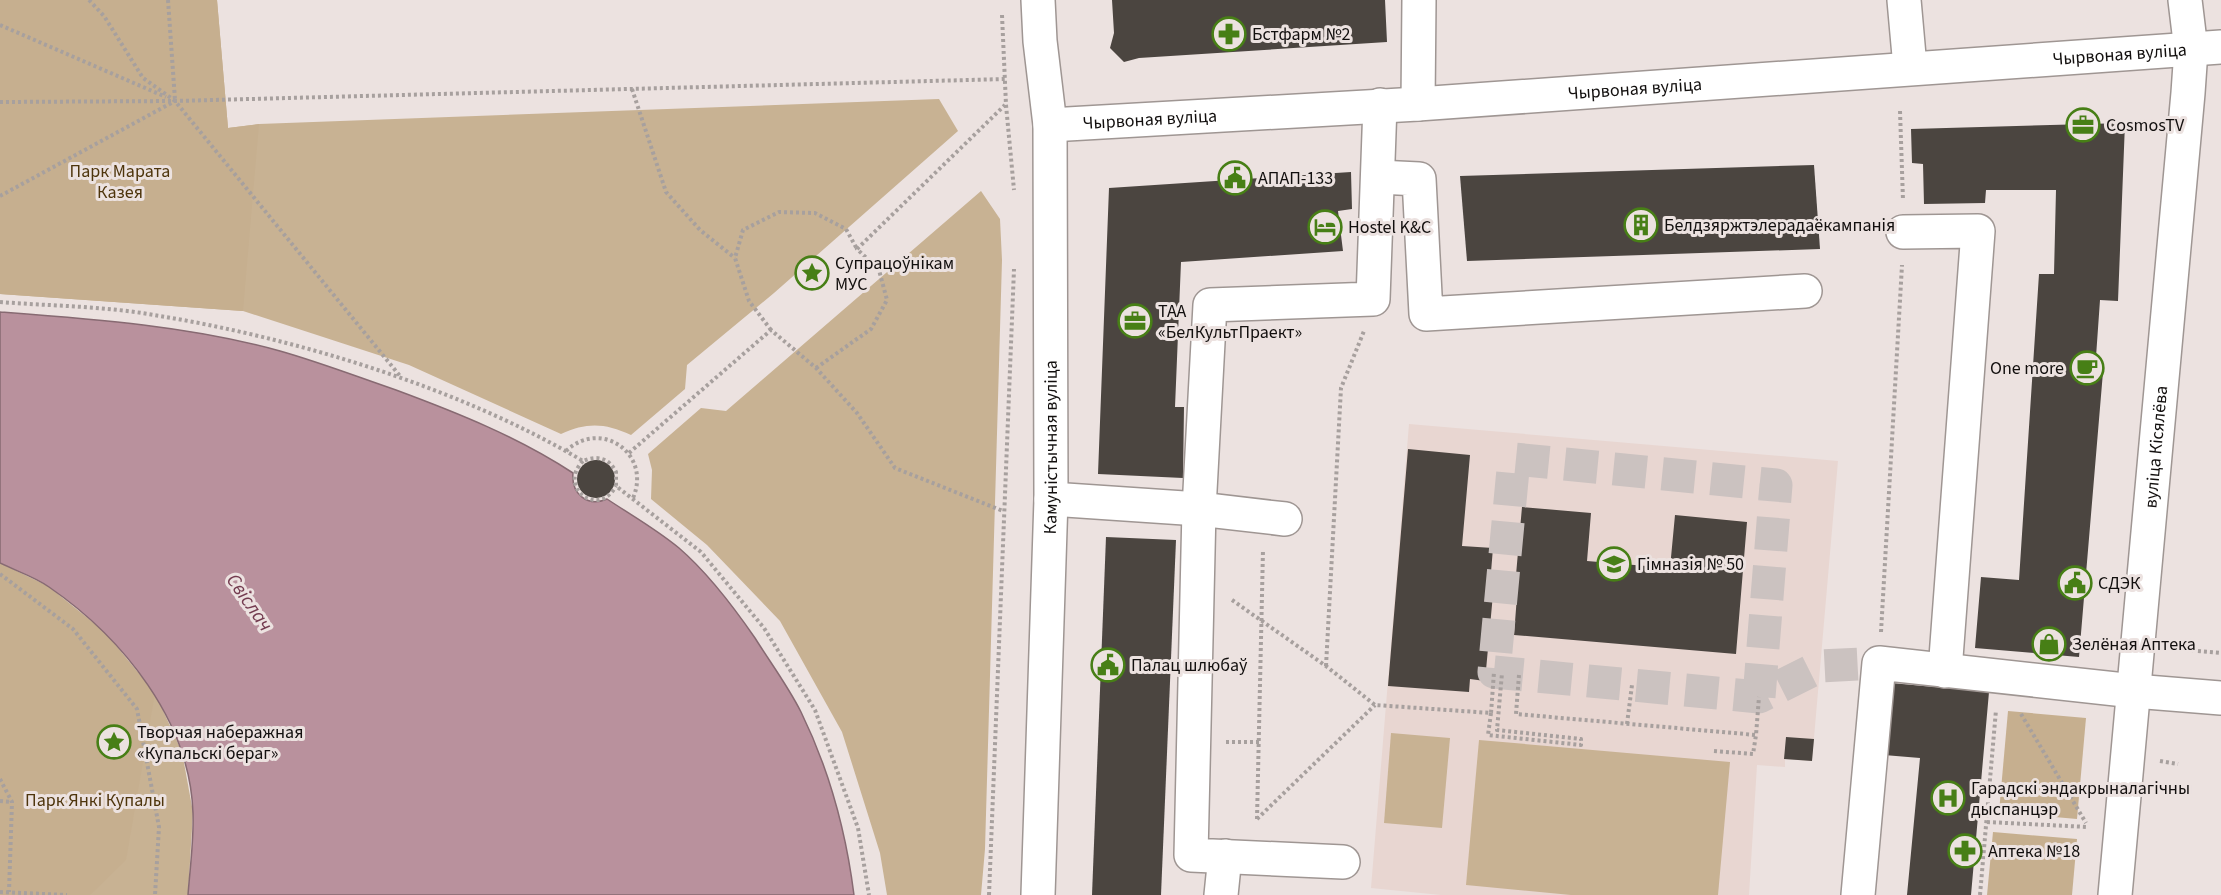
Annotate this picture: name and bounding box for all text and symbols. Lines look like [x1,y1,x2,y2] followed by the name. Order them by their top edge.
[1211,16,1247,52] pharmacy icon: Бстфарм №2
[1252,22,1351,47] place label: Бстфарм №2
[2052,37,2188,72] street label: Чырвоная вуліца
[1567,72,1703,106] street label: Чырвоная вуліца
[1082,103,1218,136] street label: Чырвоная вуліца
[2065,107,2101,143] office icon: CosmosTV
[2106,113,2185,138] place label: CosmosTV
[70,159,170,205] park label: Парк Марата Казея
[1217,160,1253,196] public building icon: АПАП-133
[1258,166,1333,191] place label: АПАП-133
[1623,207,1659,243] building icon: Белдзяржтэлерадаёкампанія
[1307,209,1343,245] hotel icon: Hostel K&C
[1664,213,1895,238] place label: Белдзяржтэлерадаёкампанія
[1348,215,1431,240] place label: Hostel K&C
[835,251,954,297] place label: Супрацоўнікам МУС
[794,255,830,291] place icon: Супрацоўнікам МУС
[1158,299,1302,345] place label: ТАА «БелКультПраект»
[1117,303,1153,339] office icon: ТАА «БелКультПраект»
[2069,350,2105,386] cafe icon: One more
[1990,356,2064,381] place label: One more
[1038,360,1064,535] street label: Камуністычная вуліца
[2138,384,2174,509] street label: вуліца Кісялёва
[1596,546,1632,582] school or university icon: Гімназія № 50
[1637,552,1744,577] place label: Гімназія № 50
[2057,565,2093,601] public building icon: СДЭК
[219,568,279,637] water label: Свіслач
[2098,571,2141,596] place label: СДЭК
[2031,626,2067,662] shop icon: Зелёная Аптека
[2072,632,2196,657] place label: Зелёная Аптека
[1090,647,1126,683] public building icon: Палац шлюбаў
[1131,653,1248,678] place label: Палац шлюбаў
[137,720,303,766] place label: Творчая наберажная «Купальскі бераг»
[96,724,132,760] place icon: Творчая наберажная «Купальскі бераг»
[1971,776,2190,822] place label: Гарадскі эндакрыналагічны дыспанцэр
[1930,780,1966,816] hospital icon: Гарадскі эндакрыналагічны дыспанцэр
[25,788,165,813] park label: Парк Янкі Купалы
[1947,833,1983,869] pharmacy icon: Аптека №18
[1988,839,2080,864] place label: Аптека №18

